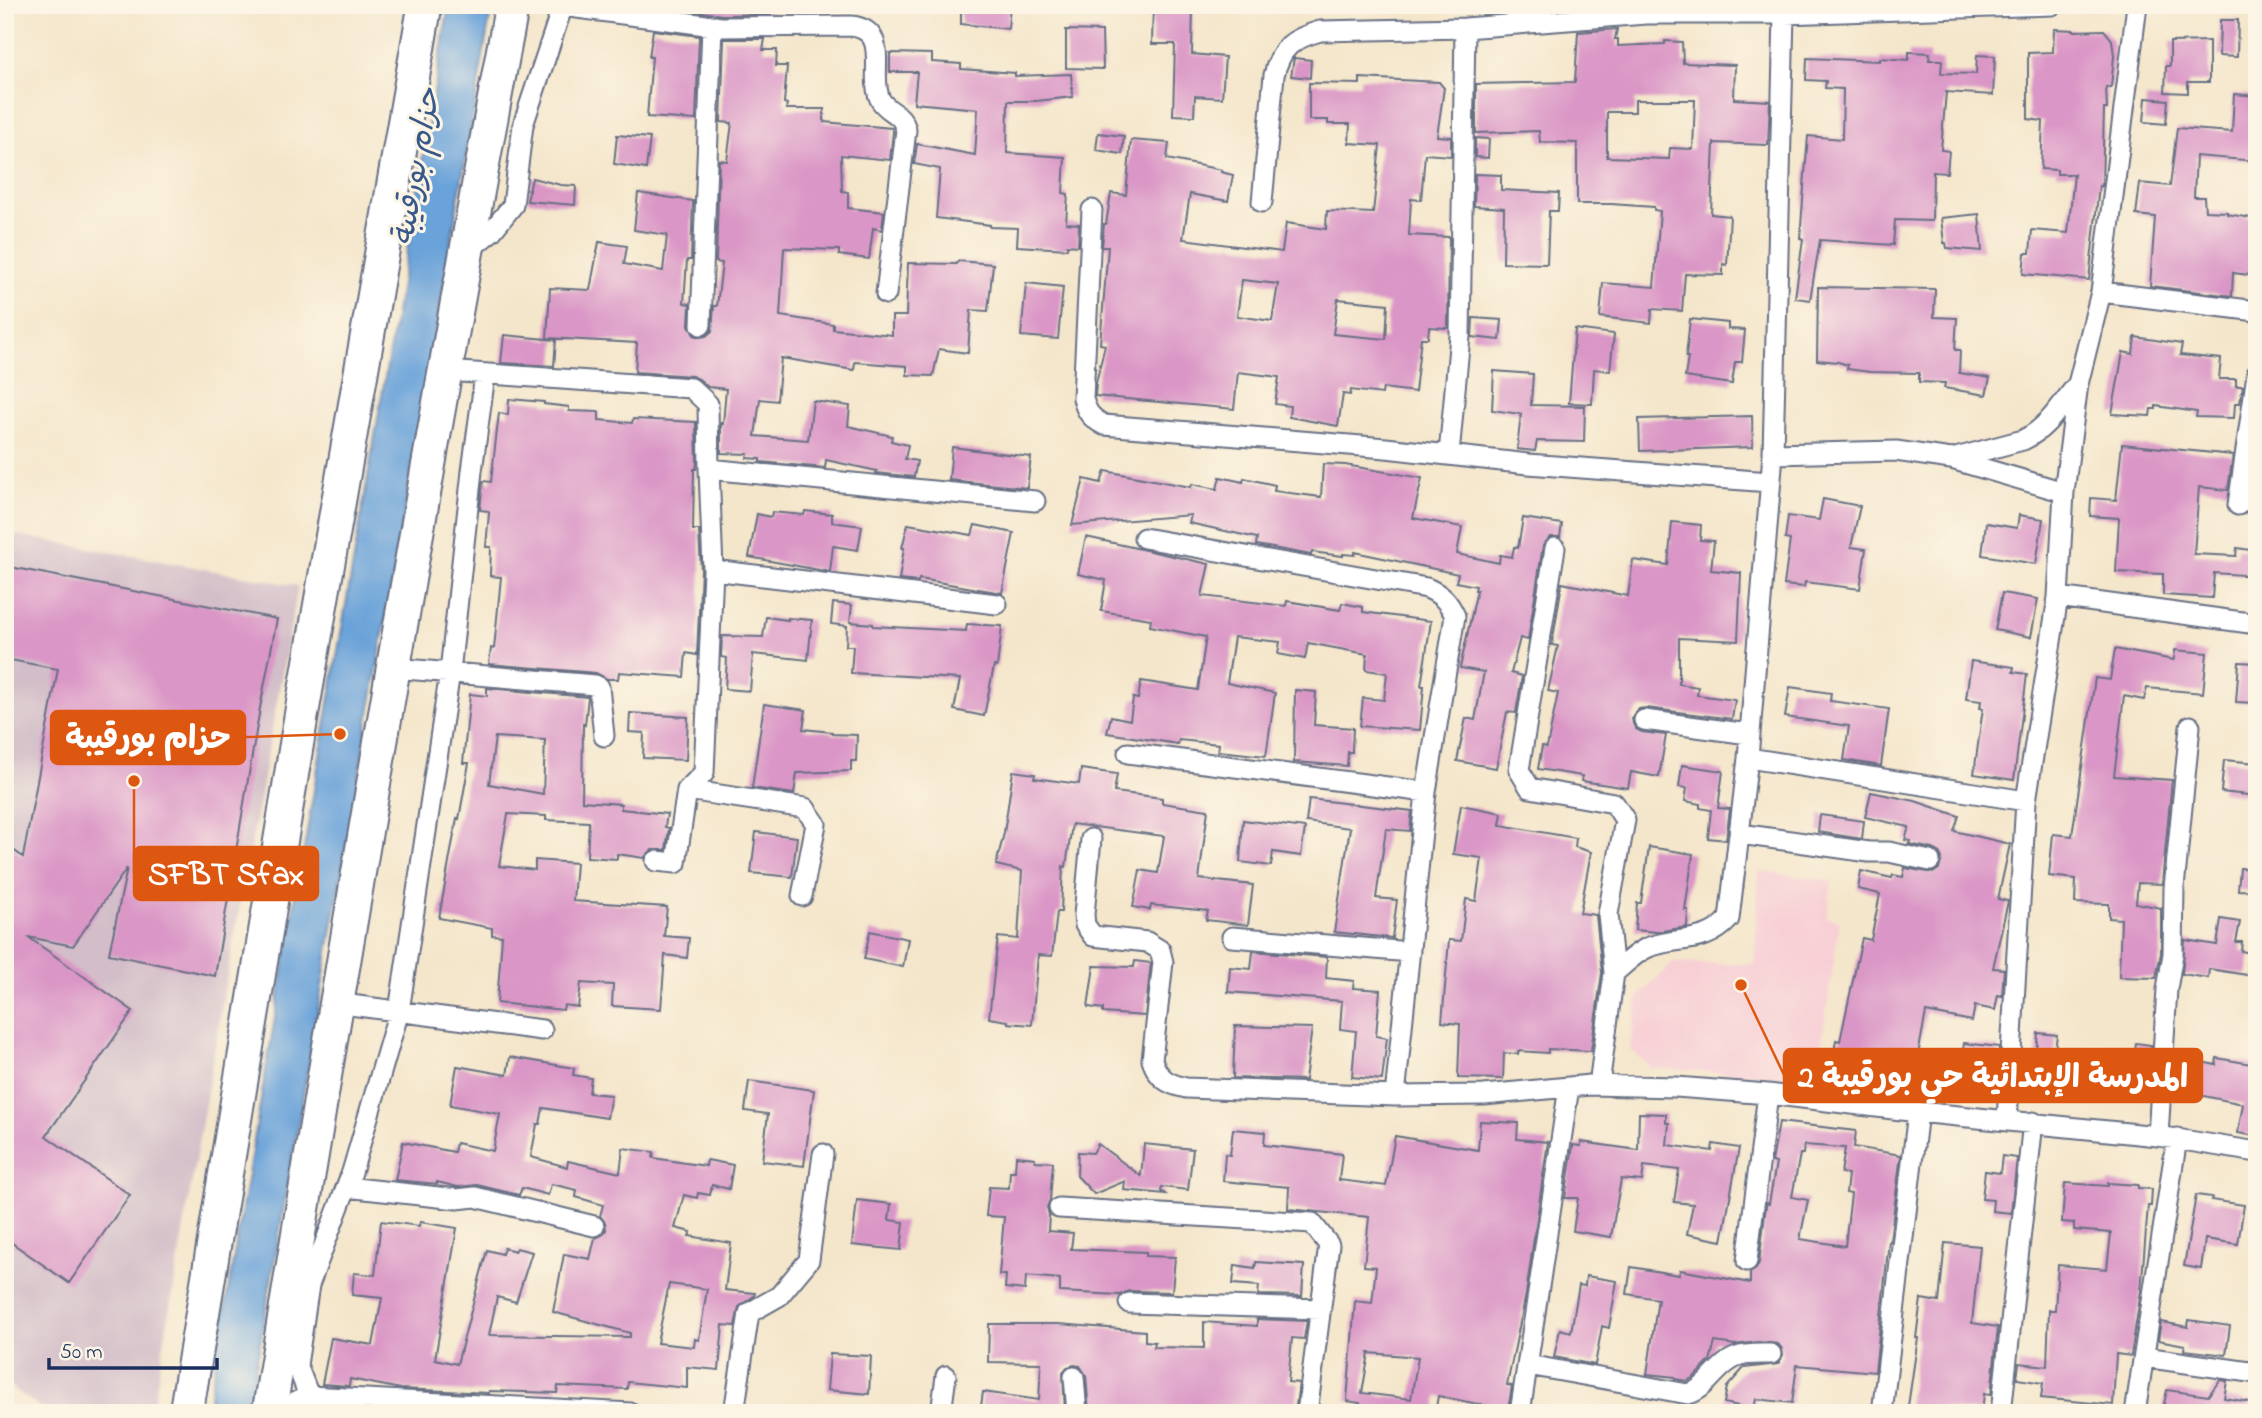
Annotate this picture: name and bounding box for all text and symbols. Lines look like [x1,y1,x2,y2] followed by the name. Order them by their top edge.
[381,83,455,250] water label: حزام بورقيبة
[51,711,245,764] callout: حزام بورقيبة
[65,717,231,764] text: حزام بورقيبة
[134,847,318,900] callout: SFBT Sfax
[148,853,304,900] text: SFBT Sfax
[1784,1049,2202,1102] callout: المدرسة الإبتدائية حي بورقيبة 2
[1797,1056,2188,1105] text: المدرسة الإبتدائية حي بورقيبة 2
[49,1327,217,1371] scale bar
[60,1338,103,1368] text: 50 m

